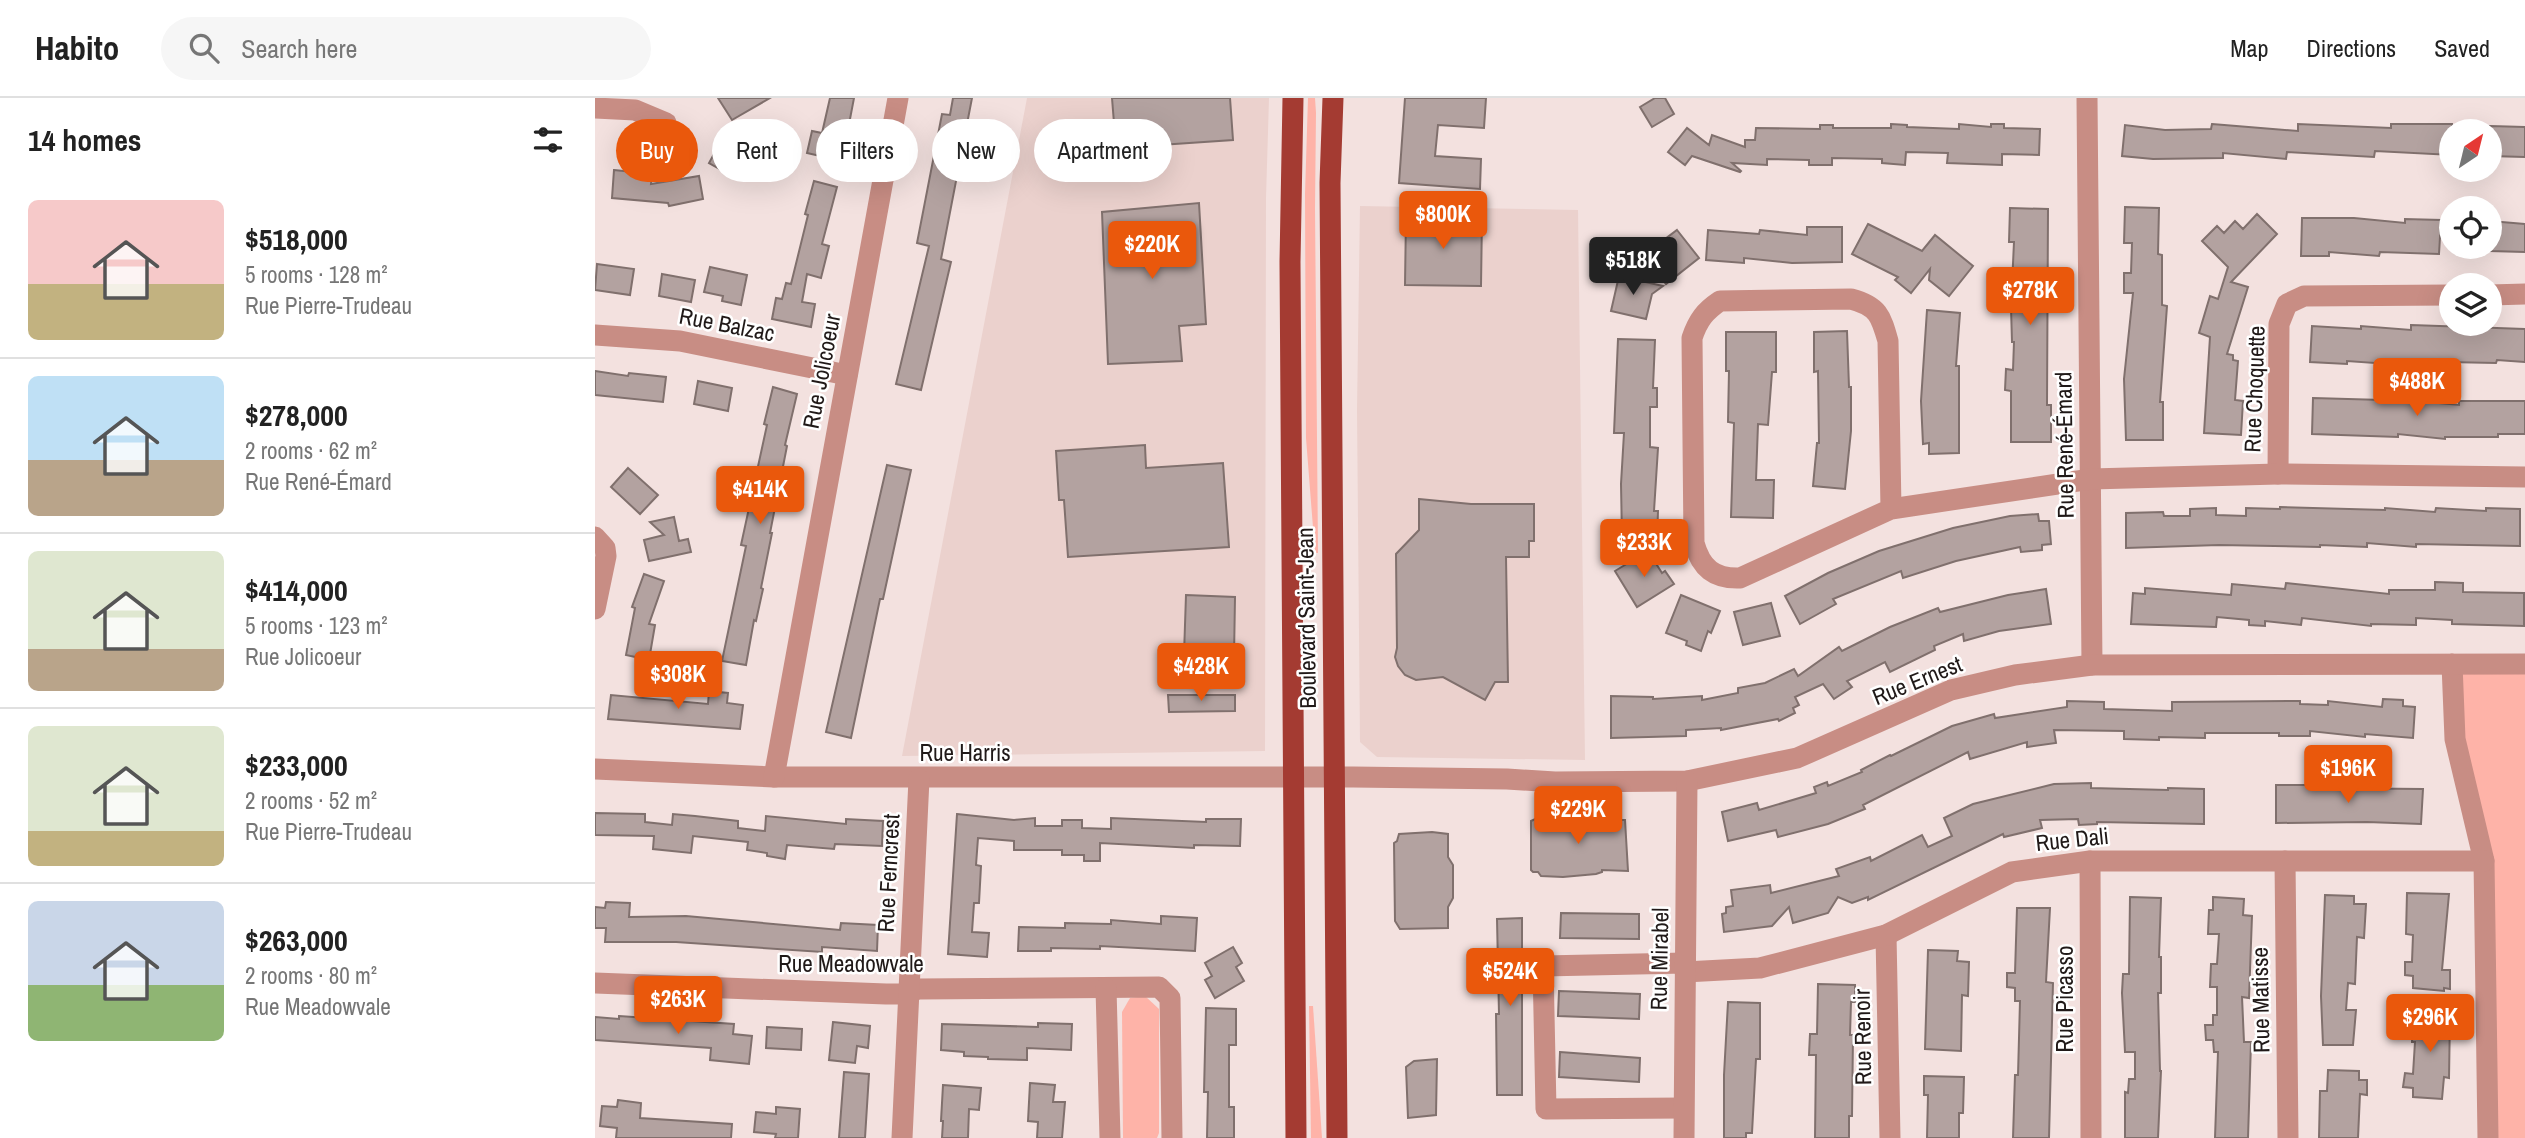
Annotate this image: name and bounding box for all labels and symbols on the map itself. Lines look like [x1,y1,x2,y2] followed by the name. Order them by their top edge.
[2439,119,2503,182] north arrow
[1394,192,1492,251] pin: $800K
[1103,222,1201,281] pin: $220K
[1584,238,1682,297] pin: $518K
[1981,268,2079,327] pin: $278K
[677,300,777,348] street label: Rue Balzac
[795,310,847,431] street label: Rue Jolicoeur
[2236,325,2272,453] street label: Rue Choquette
[2368,358,2466,418] pin: $488K
[2047,371,2081,519] street label: Rue René-Émard
[711,466,809,526] pin: $414K
[1595,519,1693,579] pin: $233K
[1289,527,1323,709] street label: Boulevard Saint-Jean
[1152,644,1250,703] pin: $428K
[1867,648,1967,712] street label: Rue Ernest
[629,652,727,711] pin: $308K
[919,737,1011,768] street label: Rue Harris
[2299,746,2397,805] pin: $196K
[1529,786,1627,846] pin: $229K
[869,813,907,933] street label: Rue Ferncrest
[2034,820,2110,858] street label: Rue Dali
[1643,907,1675,1011] street label: Rue Mirabel
[2049,946,2080,1052] street label: Rue Picasso
[2244,947,2276,1053] street label: Rue Matisse
[778,948,924,979] street label: Rue Meadowvale
[1461,948,1559,1008] pin: $524K
[629,976,727,1036] pin: $263K
[1846,988,1878,1085] street label: Rue Renoir
[2381,995,2479,1054] pin: $296K

